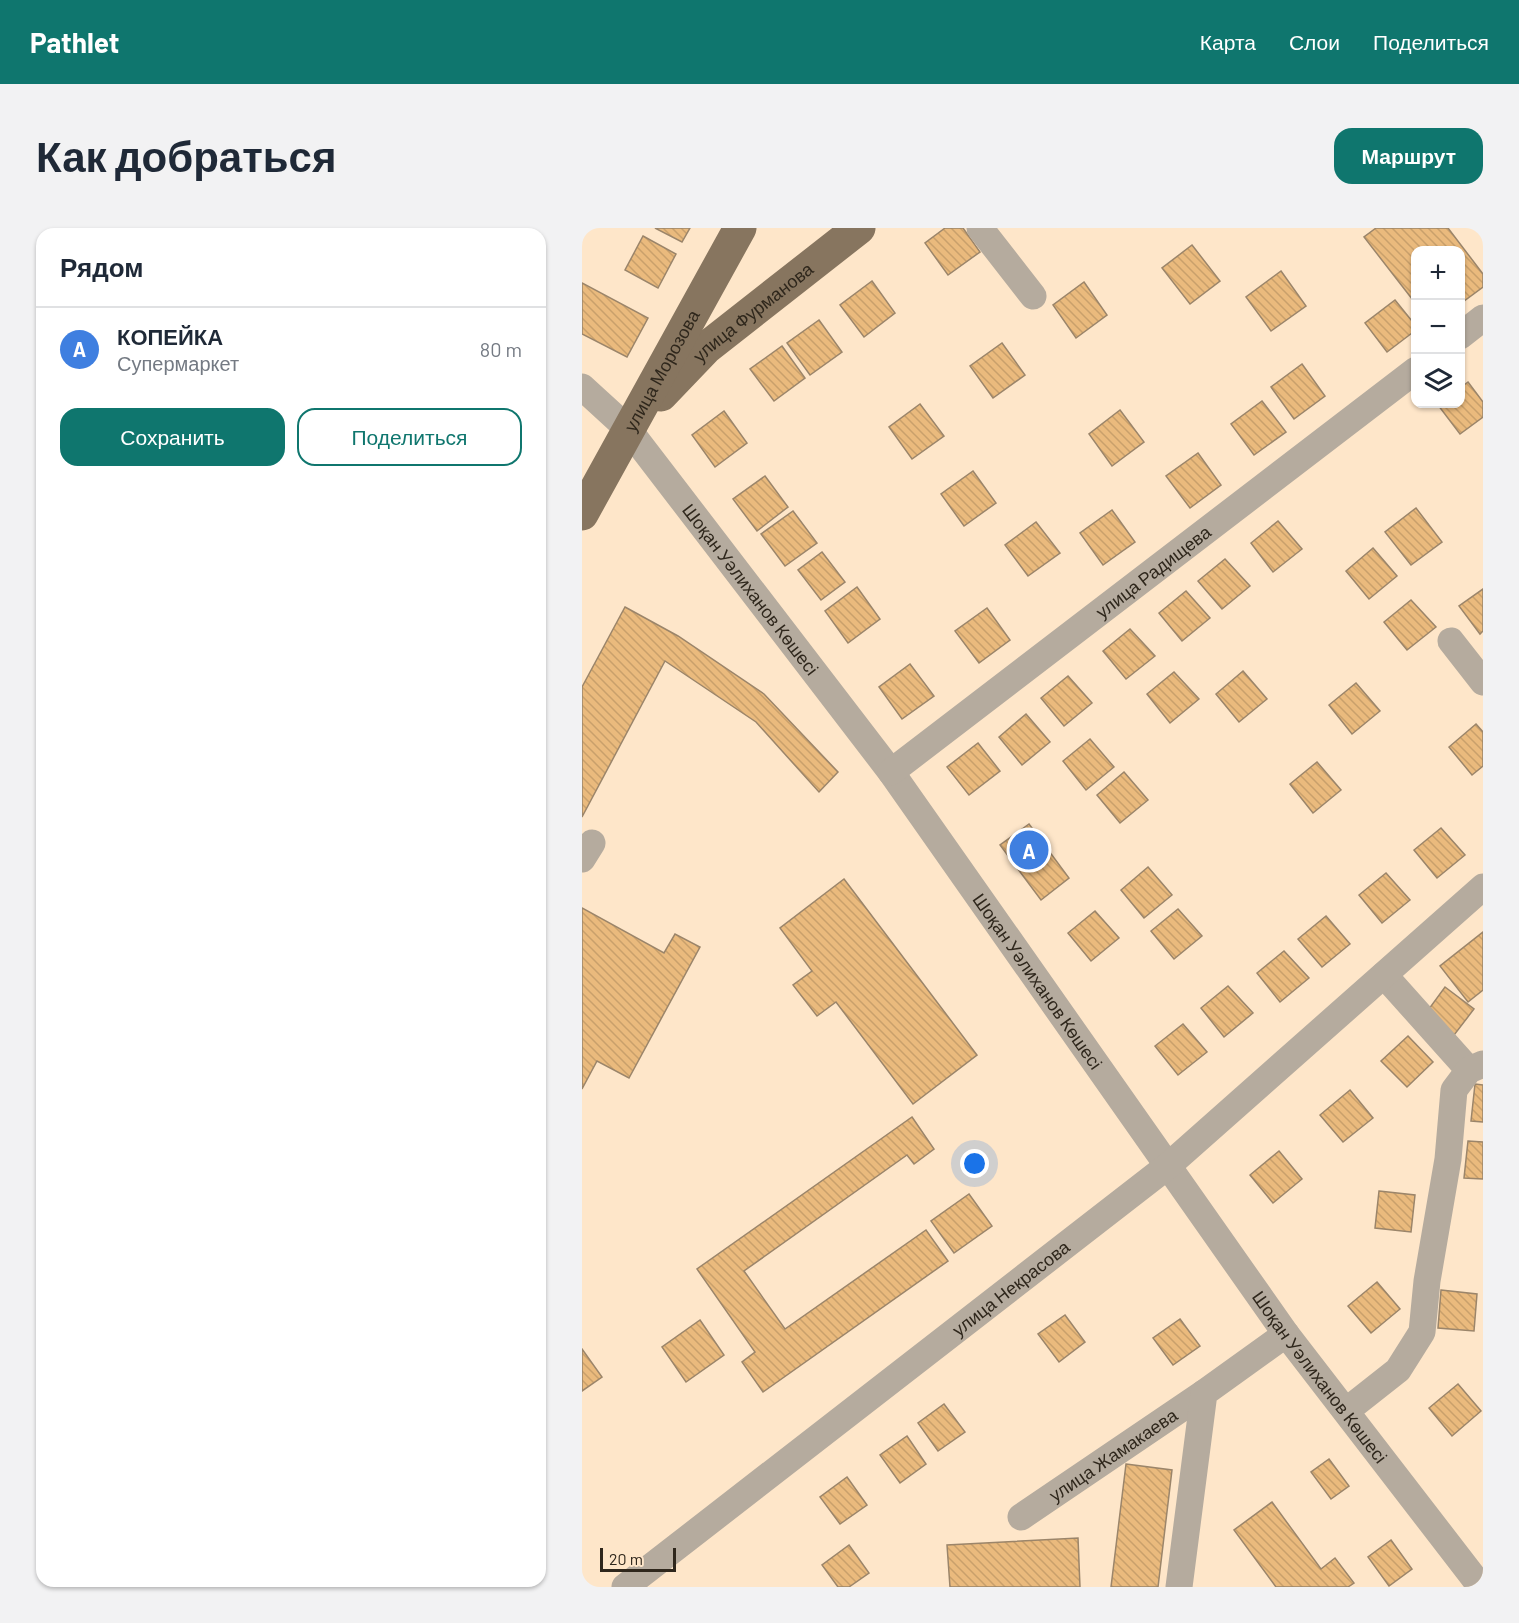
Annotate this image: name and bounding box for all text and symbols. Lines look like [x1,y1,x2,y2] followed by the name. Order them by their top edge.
[30,25,119,59] text: Pathlet
[1200,29,1256,54] text: Карта
[1289,29,1340,54] text: Слои
[1373,29,1489,54] text: Поделиться
[1334,128,1483,184] button: Маршрут
[36,130,336,180] text: Как добраться
[1411,246,1465,408] map controls
[1411,246,1465,300] button: +
[60,251,143,282] text: Рядом
[688,257,818,366] street label: улица Фурманова
[1411,300,1465,354] button: −
[619,305,704,435] street label: улица Морозова
[117,323,223,349] text: КОПЕЙКА
[73,337,86,361] text: A
[480,337,522,361] text: 80 m
[117,351,239,375] text: Супермаркет
[1411,354,1465,408] button: layers
[60,408,285,466] button: Сохранить
[297,408,522,466] button: Поделиться
[678,499,823,679] street label: Шоқан Уәлиханов Көшесі
[1091,520,1216,622] street label: улица Радищева
[1010,828,1048,872] pin: A
[969,889,1107,1073] street label: Шоқан Уәлиханов Көшесі
[960,1149,989,1178] your location
[947,1235,1074,1340] street label: улица Некрасова
[1248,1286,1392,1467] street label: Шоқан Уәлиханов Көшесі
[1045,1403,1182,1506] street label: улица Жамакаева
[600,1545,676,1572] scale bar
[609,1549,643,1568] text: 20 m

